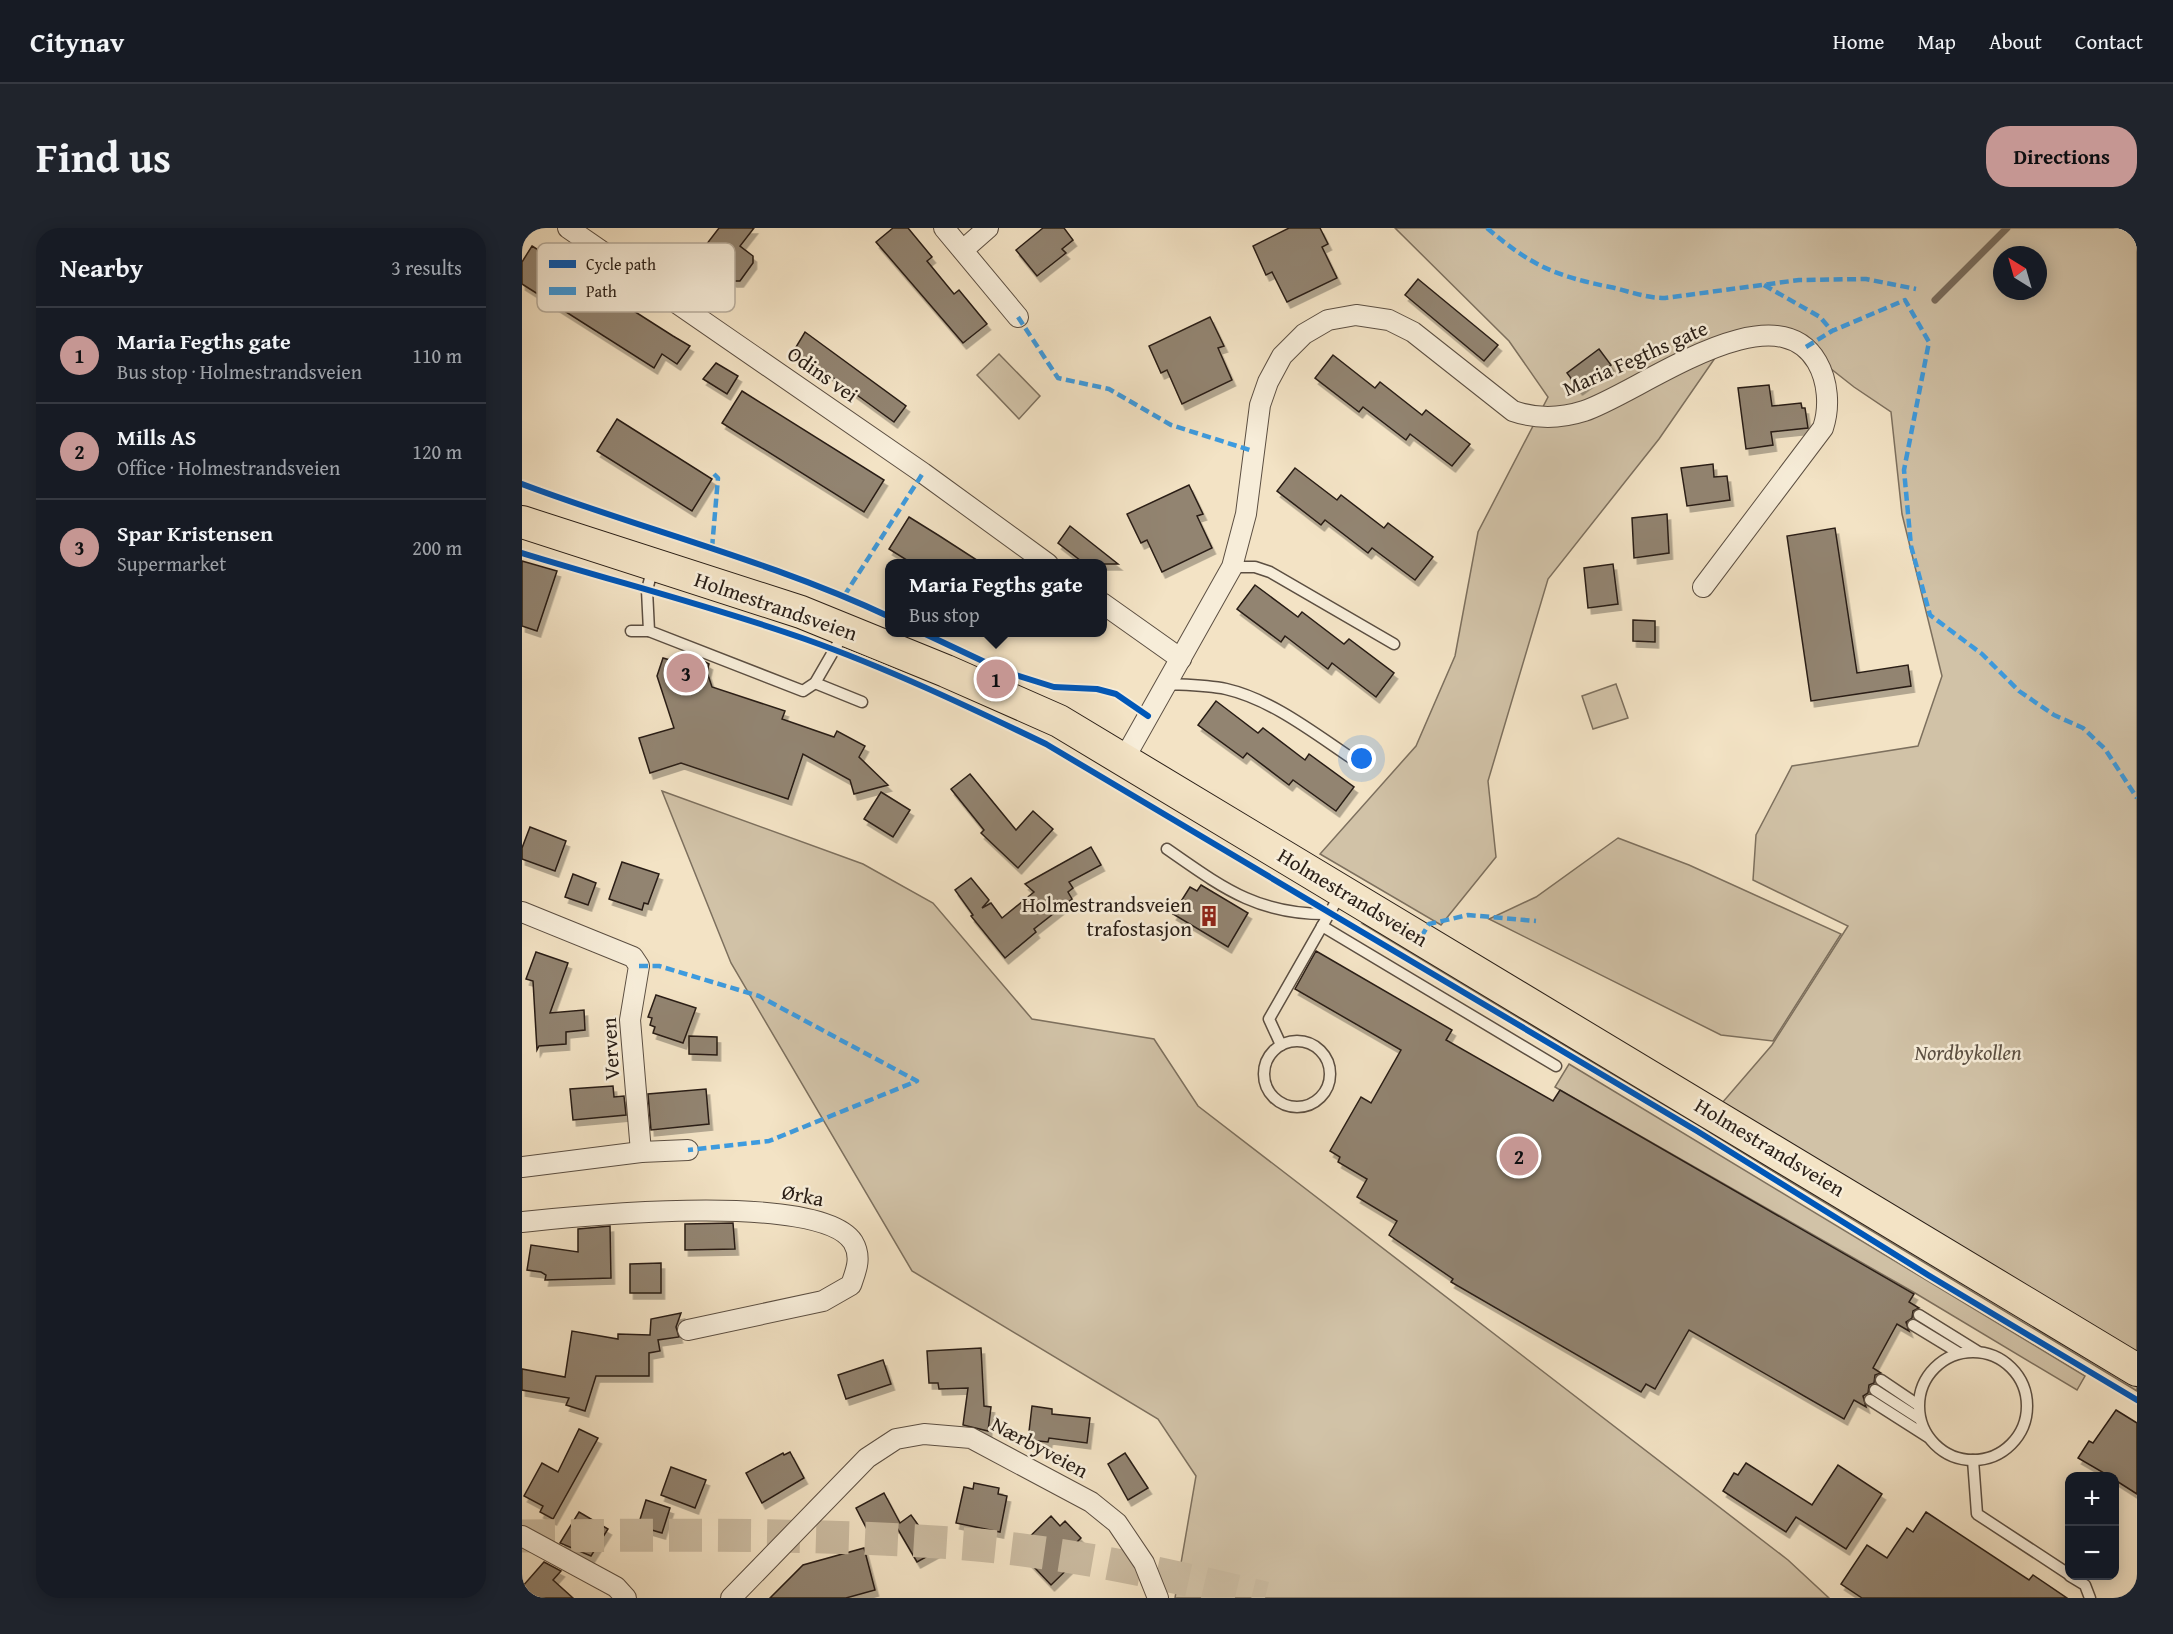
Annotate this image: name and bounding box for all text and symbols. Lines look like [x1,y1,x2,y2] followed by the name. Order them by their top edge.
[30,21,124,62] text: Citynav
[1833,26,1884,57] text: Home
[1917,26,1956,57] text: Map
[1989,26,2042,57] text: About
[2075,26,2143,57] text: Contact
[36,126,171,187] text: Find us
[1986,126,2137,187] button: Directions
[537,243,735,312] legend
[1993,246,2047,300] north arrow
[60,248,143,287] text: Nearby
[586,252,656,276] text: Cycle path
[391,253,462,282] text: 3 results
[586,279,617,303] text: Path
[1558,312,1713,404] street label: Maria Fegths gate
[117,325,291,357] text: Maria Fegths gate
[781,338,865,410] street label: Odins vei
[74,341,85,370] text: 1
[412,341,462,370] text: 110 m
[117,357,362,386] text: Bus stop · Holmestrandsveien
[117,421,196,453] text: Mills AS
[74,437,85,466] text: 2
[412,437,462,466] text: 120 m
[117,453,340,482] text: Office · Holmestrandsveien
[117,517,273,549] text: Spar Kristensen
[74,533,85,562] text: 3
[412,533,462,562] text: 200 m
[117,549,226,578] text: Supermarket
[885,559,1107,637] popup
[690,564,862,648] street label: Holmestrandsveien
[909,568,1083,600] text: Maria Fegths gate
[909,600,980,629] text: Bus stop
[666,650,706,696] pin: 3
[976,656,1016,702] pin: 1
[1347,744,1376,773] your location
[1272,840,1434,954] street label: Holmestrandsveien
[1022,889,1192,944] place label: Holmestrandsveien trafostasjon
[1197,904,1221,928] building icon: Holmestrandsveien trafostasjon
[593,1017,627,1081] street label: Verven
[1913,1037,2022,1068] park label: Nordbykollen
[1689,1090,1851,1204] street label: Holmestrandsveien
[1500,1134,1538,1178] pin: 2
[779,1176,827,1214] street label: Ørka
[986,1408,1094,1486] street label: Nærbyveien
[2065,1472,2119,1580] map controls
[2065,1472,2119,1526] button: +
[2065,1526,2119,1580] button: −

